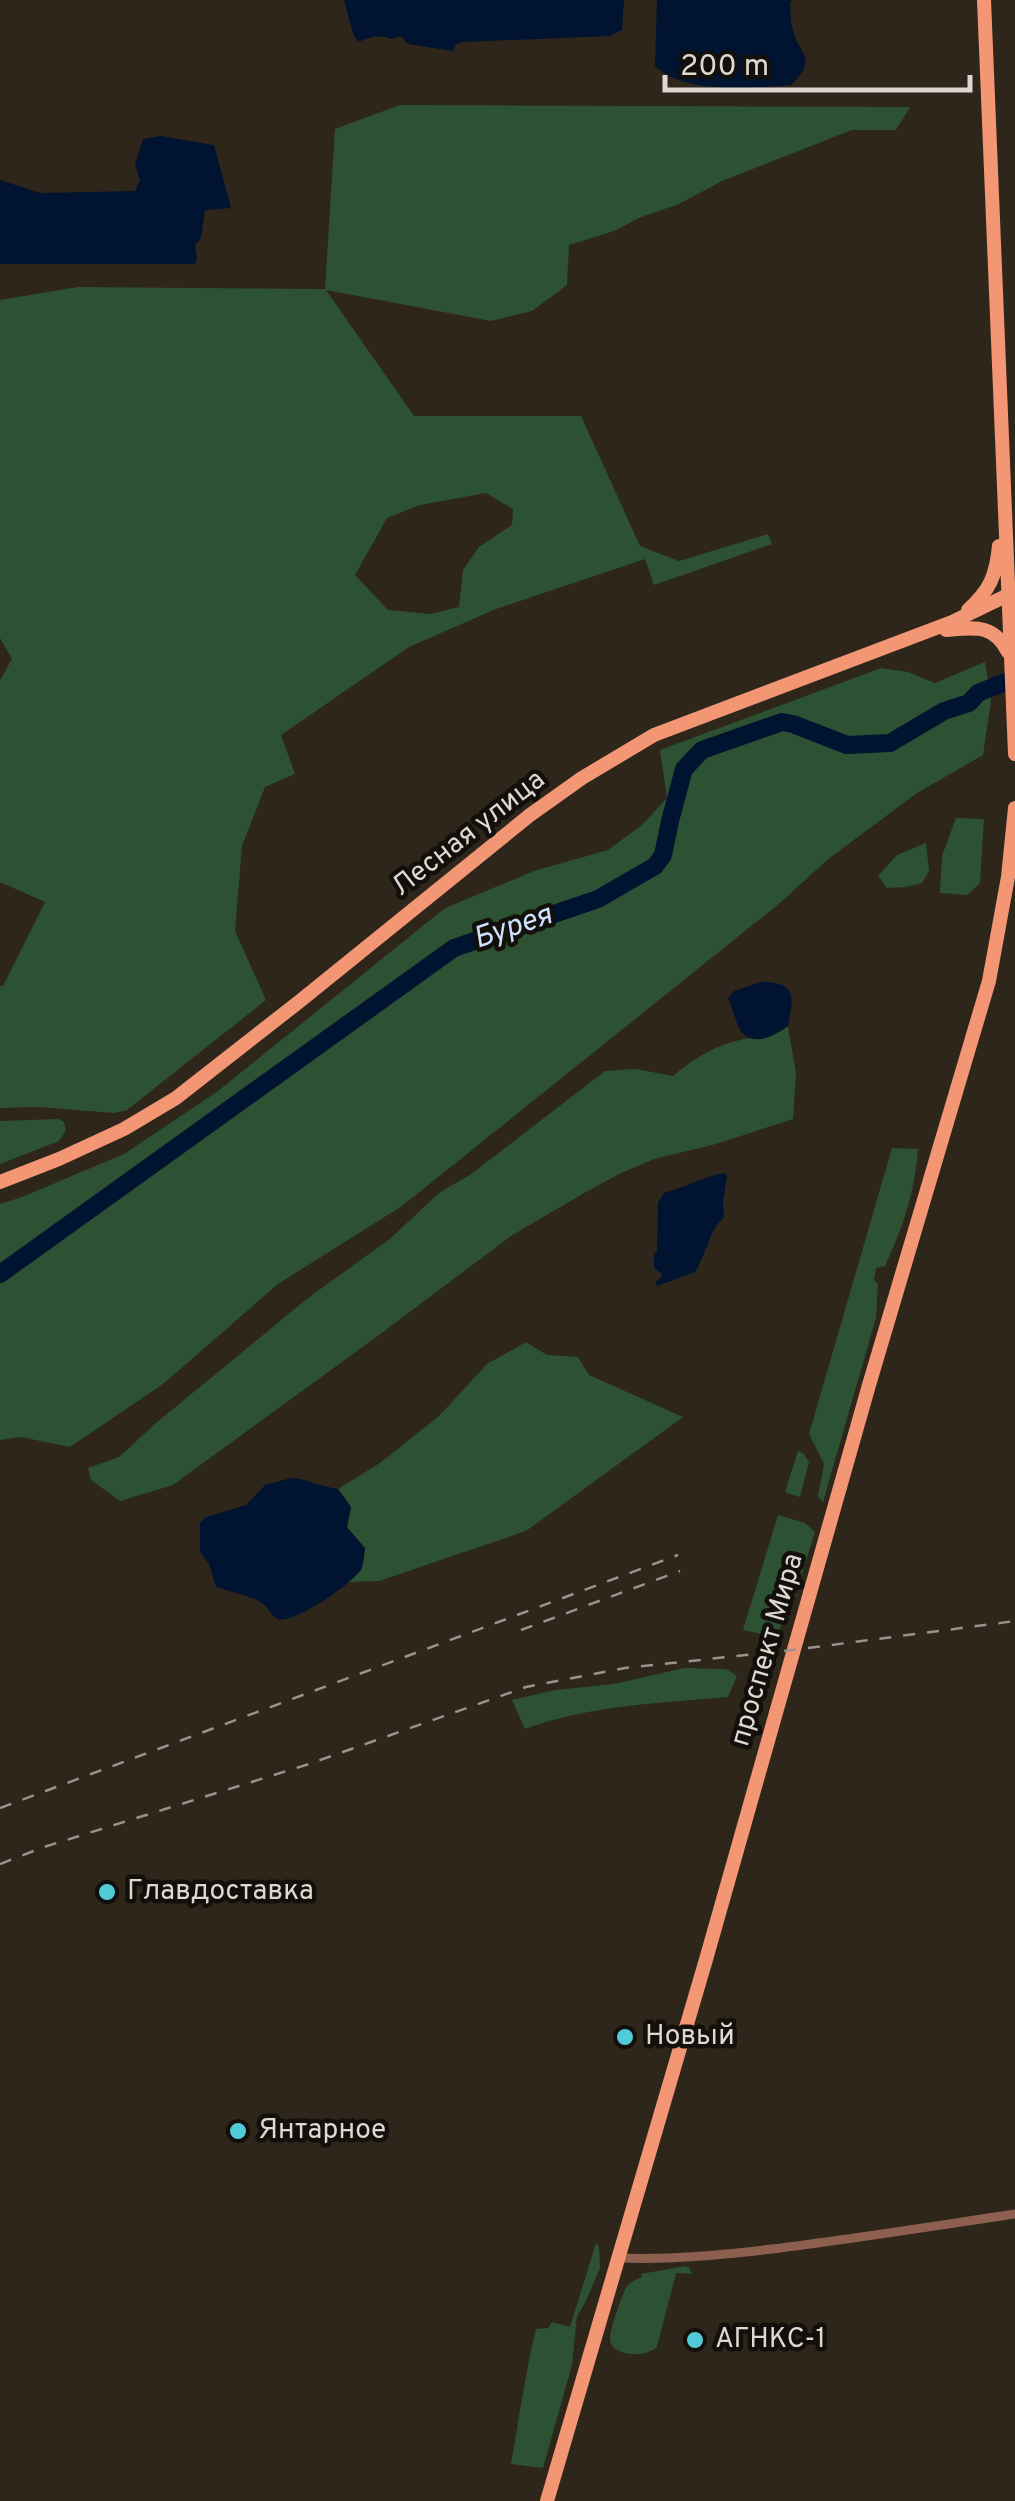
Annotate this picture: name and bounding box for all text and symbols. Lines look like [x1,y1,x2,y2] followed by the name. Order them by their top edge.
[665,30,970,92] scale bar
[680,49,769,86] text: 200 m
[385,763,553,905] street label: Лесная улица
[469,897,558,959] water label: Бурея
[723,1549,813,1751] street label: проспект Мира
[127,1874,314,1910] place label: Главдоставка
[96,1881,118,1903] marker: Главдоставка
[645,2019,735,2055] place label: Новый
[614,2026,636,2048] marker: Новый
[258,2113,386,2149] place label: Янтарное
[227,2120,249,2142] marker: Янтарное
[715,2322,826,2358] place label: АГНКС-1
[684,2329,706,2351] marker: АГНКС-1

